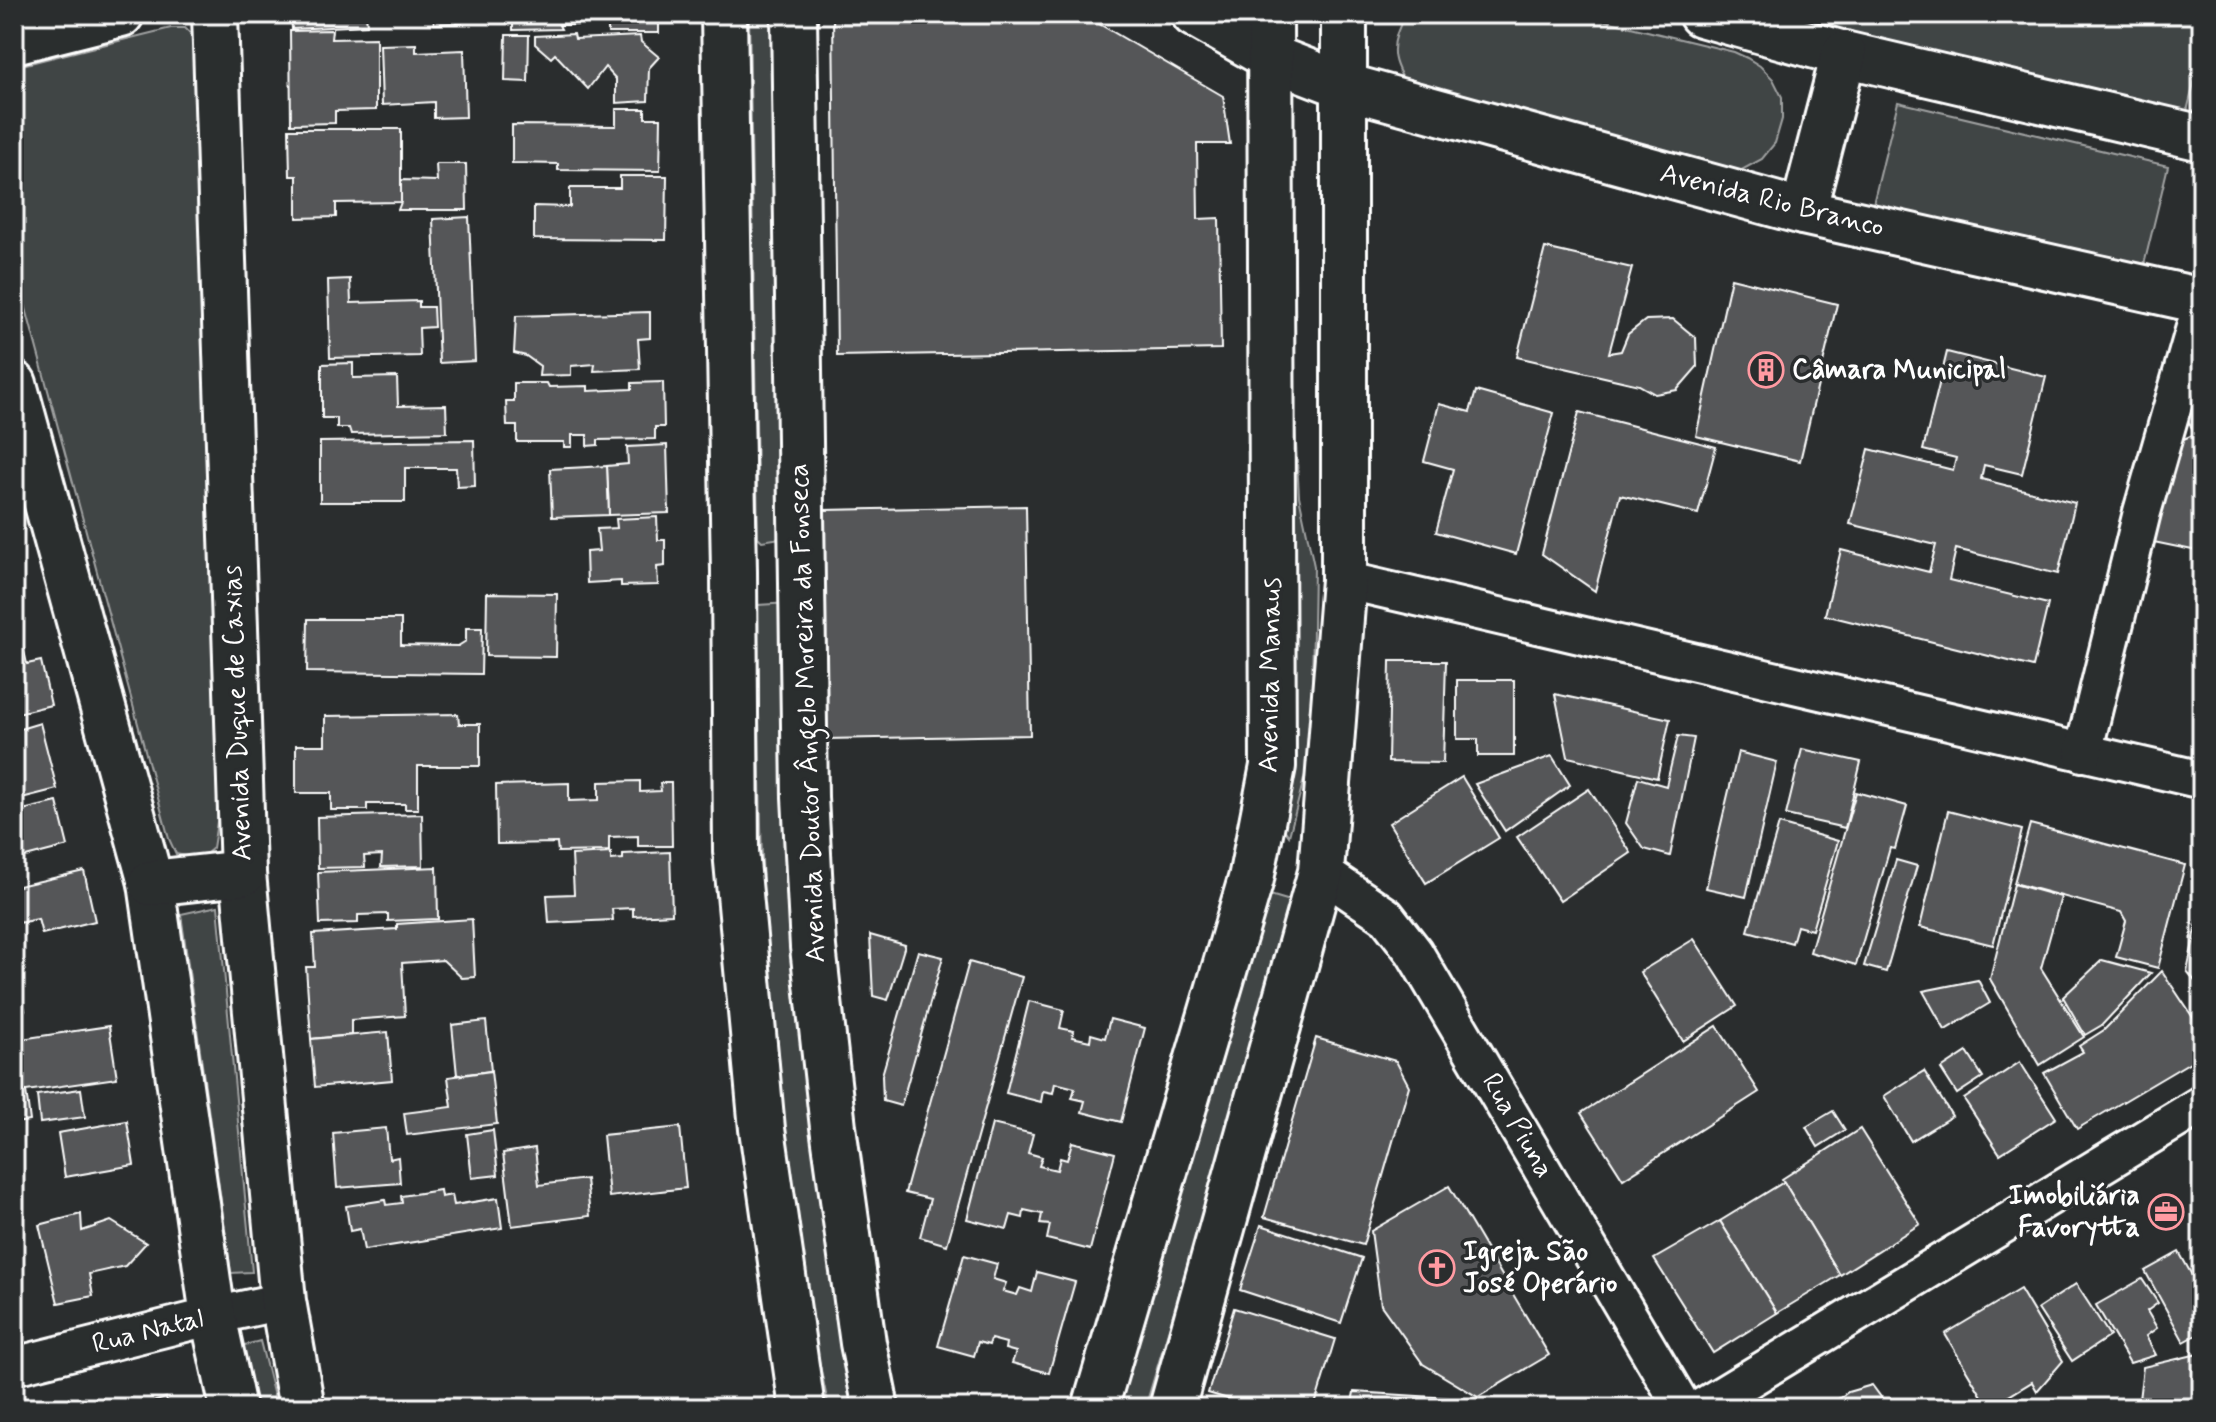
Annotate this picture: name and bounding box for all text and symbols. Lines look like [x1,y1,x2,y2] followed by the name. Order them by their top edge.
[1656,155,1888,247] street label: Avenida Rio Branco
[1747,351,1785,389] building icon: Câmara Municipal
[1792,352,2006,389] place label: Câmara Municipal
[781,462,838,963] street label: Avenida Doutor Ângelo Moreira da Fonseca
[214,564,262,862] street label: Avenida Duque de Caxias
[1251,577,1291,773] street label: Avenida Manaus
[1472,1067,1562,1185] street label: Rua Piuna
[2009,1178,2140,1247] place label: Imobiliária Favorytta
[2147,1193,2185,1231] office icon: Imobiliária Favorytta
[1463,1234,1617,1303] place label: Igreja São José Operário
[1418,1249,1456,1287] church icon: Igreja São José Operário
[88,1300,208,1364] street label: Rua Natal

